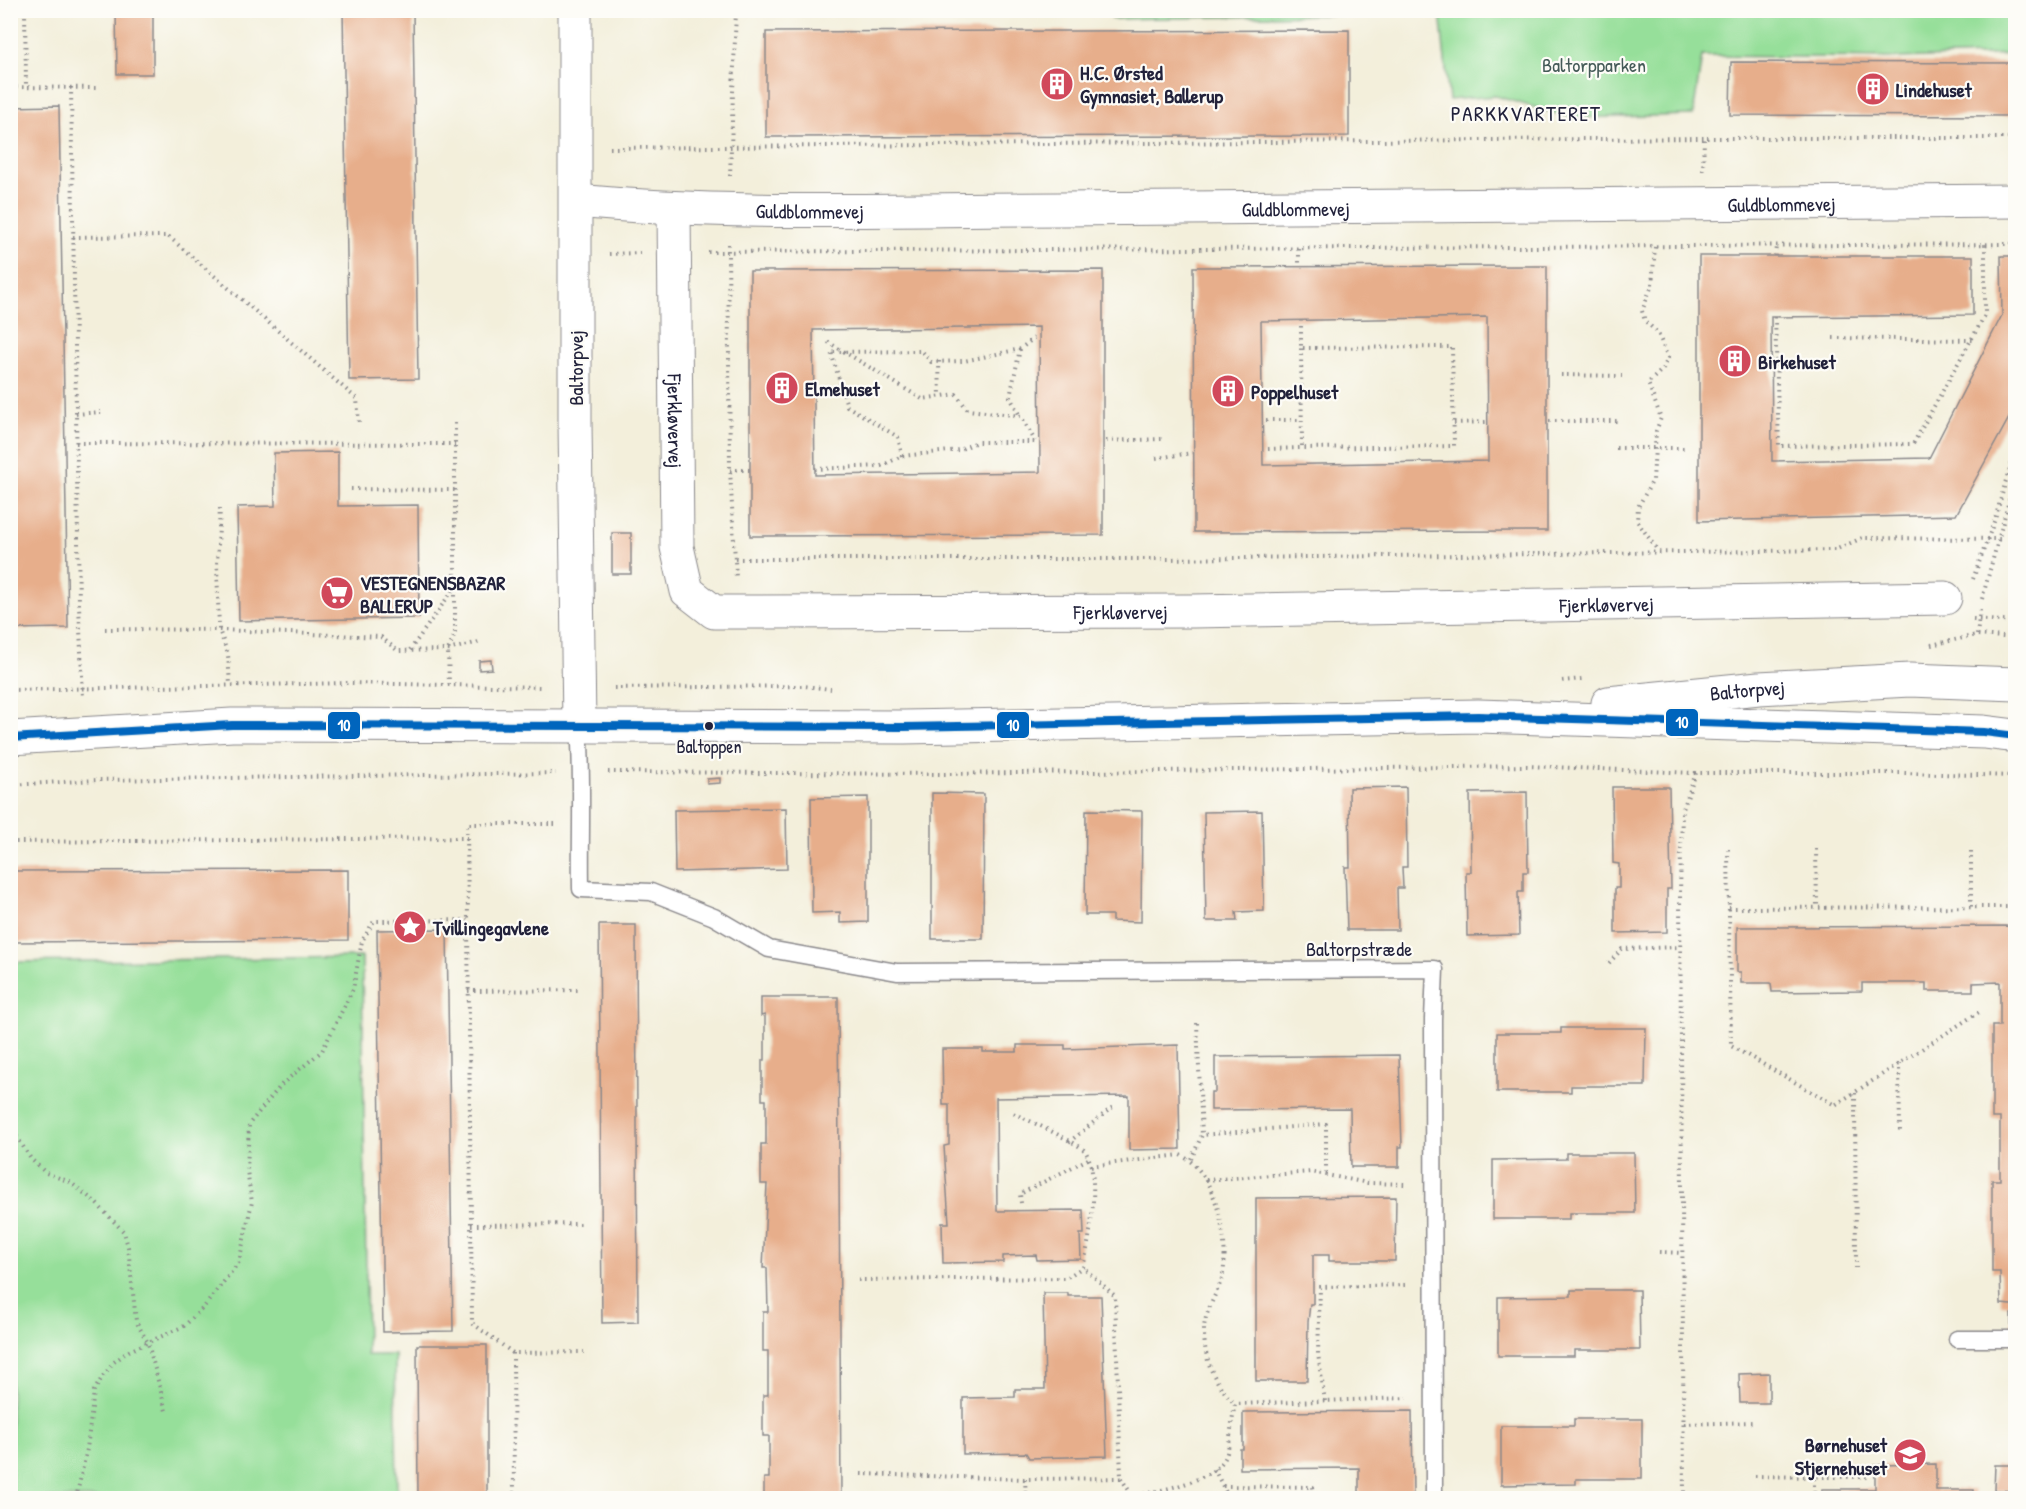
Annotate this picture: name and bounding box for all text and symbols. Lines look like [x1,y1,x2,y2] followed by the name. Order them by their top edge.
[1542,51,1646,78] park label: Baltorpparken
[1080,59,1223,110] place label: H.C. Ørsted Gymnasiet, Ballerup
[1039,66,1075,102] building icon: H.C. Ørsted Gymnasiet, Ballerup
[1855,71,1891,107] building icon: Lindehuset
[1896,76,1973,103] place label: Lindehuset
[1451,99,1601,128] district label: PARKKVARTERET
[1727,189,1836,218] street label: Guldblommevej
[1242,194,1350,222] street label: Guldblommevej
[755,197,864,224] street label: Guldblommevej
[562,330,589,406] street label: Baltorpvej
[1717,343,1753,379] building icon: Birkehuset
[1758,348,1837,375] place label: Birkehuset
[764,370,800,406] building icon: Elmehuset
[662,373,690,468] street label: Fjerkløvervej
[1210,373,1246,409] building icon: Poppelhuset
[805,375,881,402] place label: Elmehuset
[1251,378,1339,406] place label: Poppelhuset
[360,569,505,619] place label: VESTEGNENSBAZAR BALLERUP
[319,575,355,611] supermarket icon: VESTEGNENSBAZAR BALLERUP
[1558,590,1654,618] street label: Fjerkløvervej
[1072,598,1168,625] street label: Fjerkløvervej
[1709,673,1786,706] street label: Baltorpvej
[1665,708,1699,737] line badge: 10
[327,711,361,740] line badge: 10
[996,711,1030,739] line badge: 10
[1676,711,1688,733] text: 10
[338,714,350,736] text: 10
[1007,714,1019,736] text: 10
[703,720,715,732] marker: Baltoppen
[676,734,742,759] place label: Baltoppen
[392,909,428,945] place icon: Tvillingegavlene
[432,914,549,942] place label: Tvillingegavlene
[1306,935,1412,962] street label: Baltorpstræde
[1795,1431,1888,1481] place label: Børnehuset Stjernehuset
[1892,1437,1928,1473] school or university icon: Børnehuset Stjernehuset

